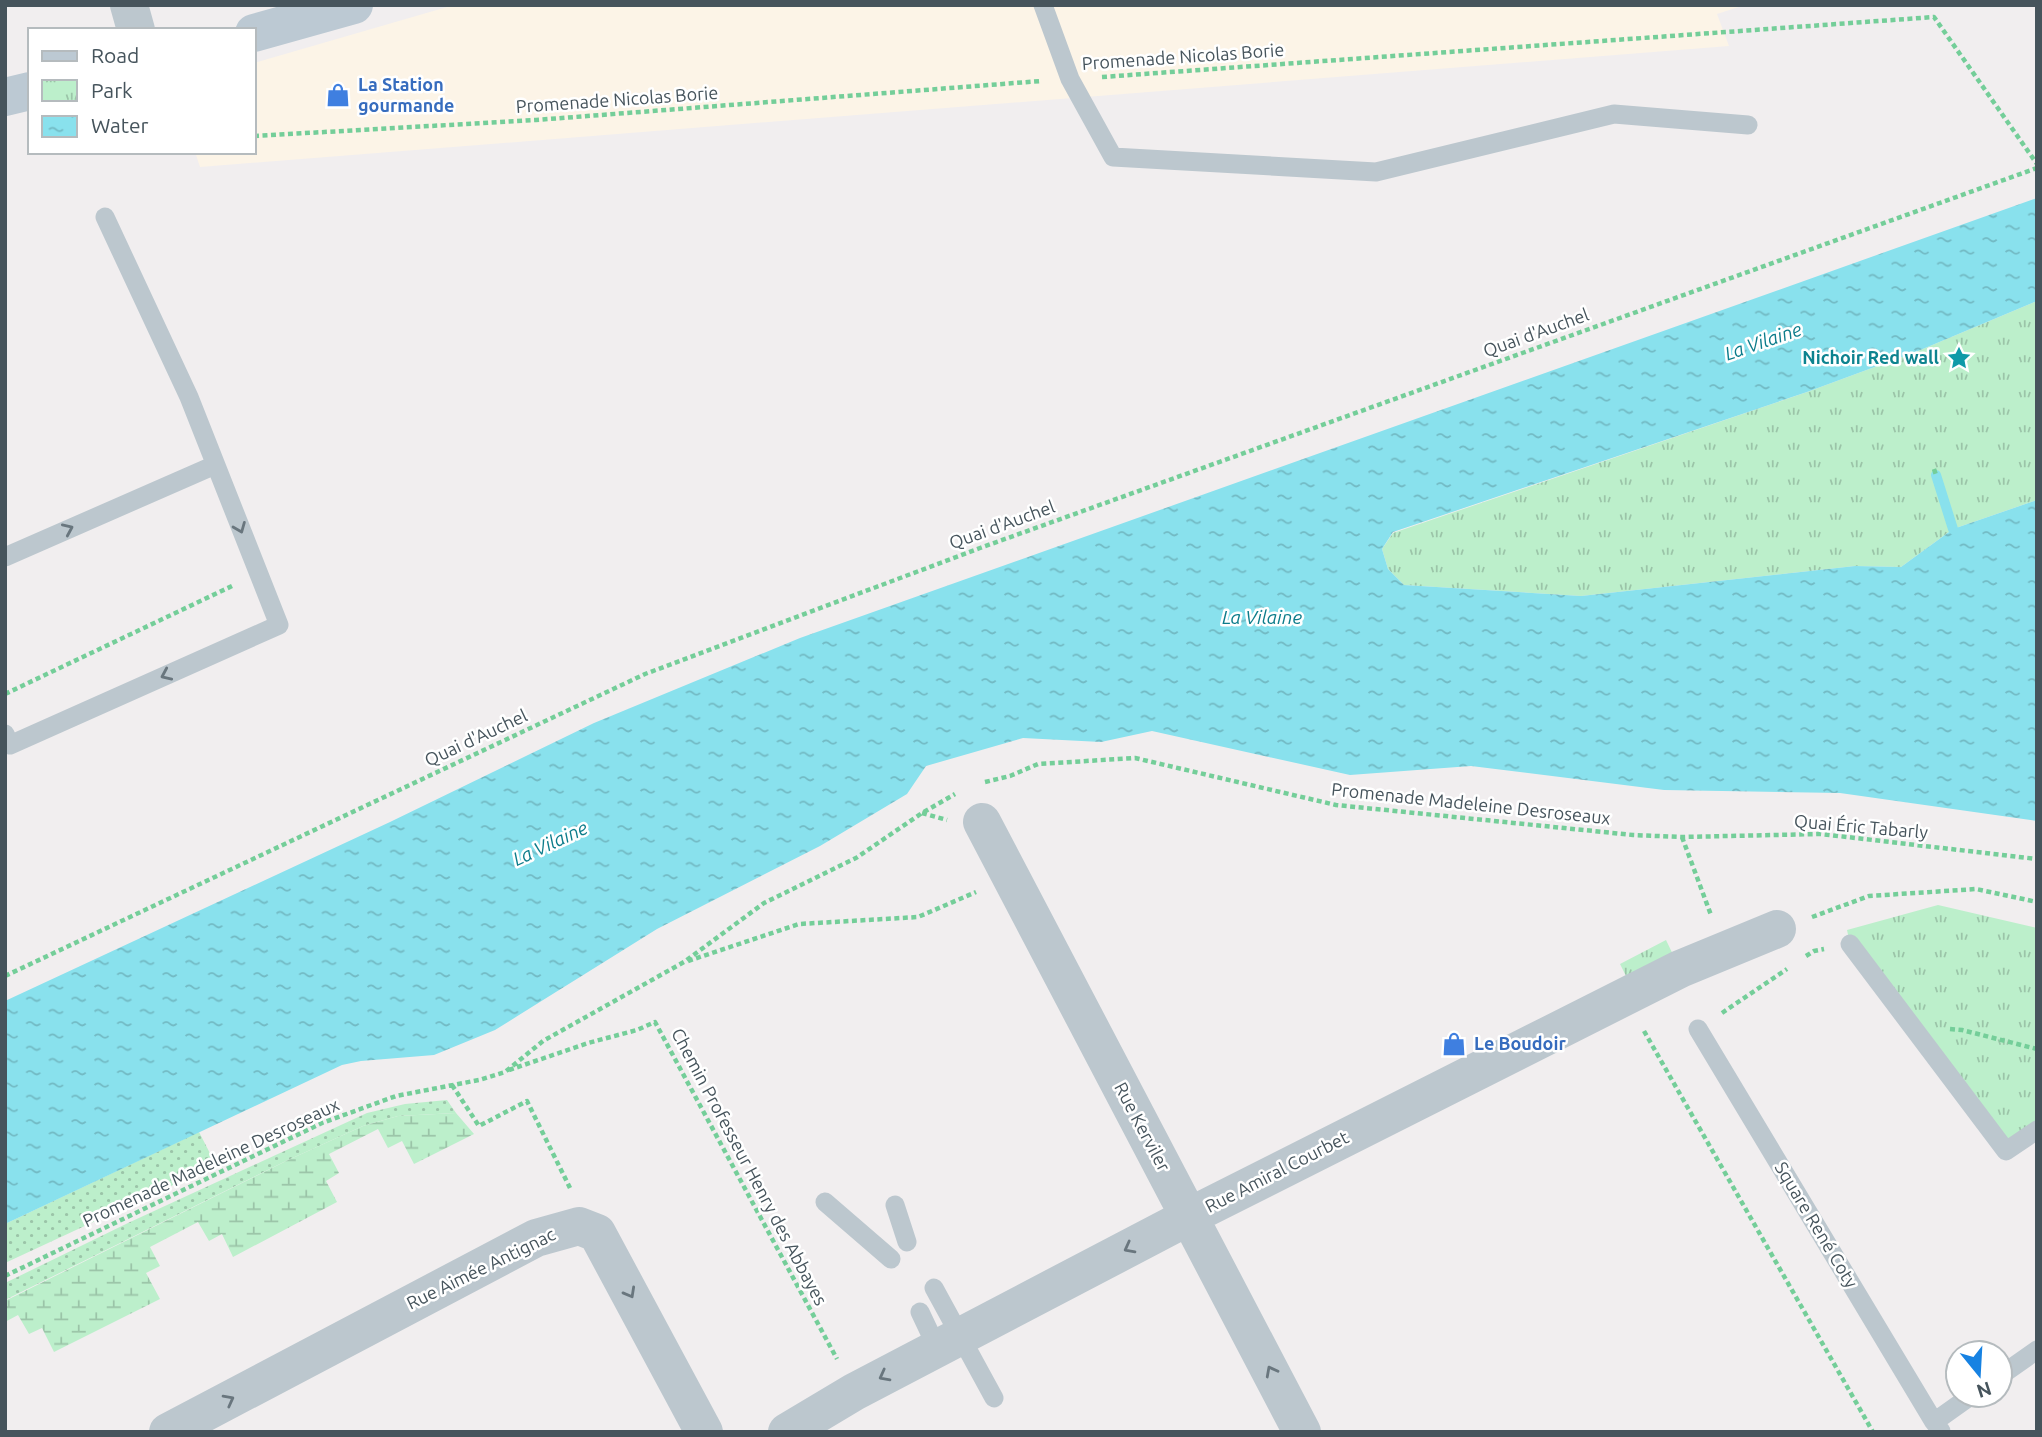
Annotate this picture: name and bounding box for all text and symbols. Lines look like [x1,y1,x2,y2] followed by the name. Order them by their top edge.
[28,28,256,154] legend
[1081,39,1285,73] street label: Promenade Nicolas Borie
[91,43,139,67] text: Road
[358,74,454,115] place label: La Station gourmande
[91,78,133,102] text: Park
[324,81,352,109] shop icon: La Station gourmande
[515,82,719,116] street label: Promenade Nicolas Borie
[91,113,149,137] text: Water
[1480,304,1592,361] street label: Quai d'Auchel
[1722,317,1805,364] water label: La Vilaine
[1945,344,1973,372] place icon: Nichoir Red wall
[1802,347,1940,367] place label: Nichoir Red wall
[946,496,1058,553] street label: Quai d'Auchel
[232,522,246,534] one-way arrow
[61,523,73,537] one-way arrow
[1222,606,1302,628] water label: La Vilaine
[161,667,173,681] one-way arrow
[421,704,531,771] street label: Quai d'Auchel
[1331,778,1612,828] street label: Promenade Madeleine Desroseaux
[1793,809,1929,843] street label: Quai Éric Tabarly
[509,816,591,870] water label: La Vilaine
[668,1025,832,1309] street label: Chemin Professeur Henry des Abbayes
[1440,1030,1468,1058] shop icon: Le Boudoir
[1474,1033,1566,1053] place label: Le Boudoir
[1111,1079,1175,1175] street label: Rue Kerviler
[79,1094,342,1230] street label: Promenade Madeleine Desroseaux
[1202,1126,1352,1216] street label: Rue Amiral Courbet
[1771,1158,1862,1291] street label: Square René Coty
[403,1223,558,1313] street label: Rue Aimée Antignac
[1124,1239,1137,1253] one-way arrow
[622,1286,635,1298] one-way arrow
[1944,1339,2014,1409] north arrow
[1266,1366,1279,1378] one-way arrow
[879,1368,892,1381] one-way arrow
[1974,1378,1994,1403] text: N
[222,1395,234,1408] one-way arrow

